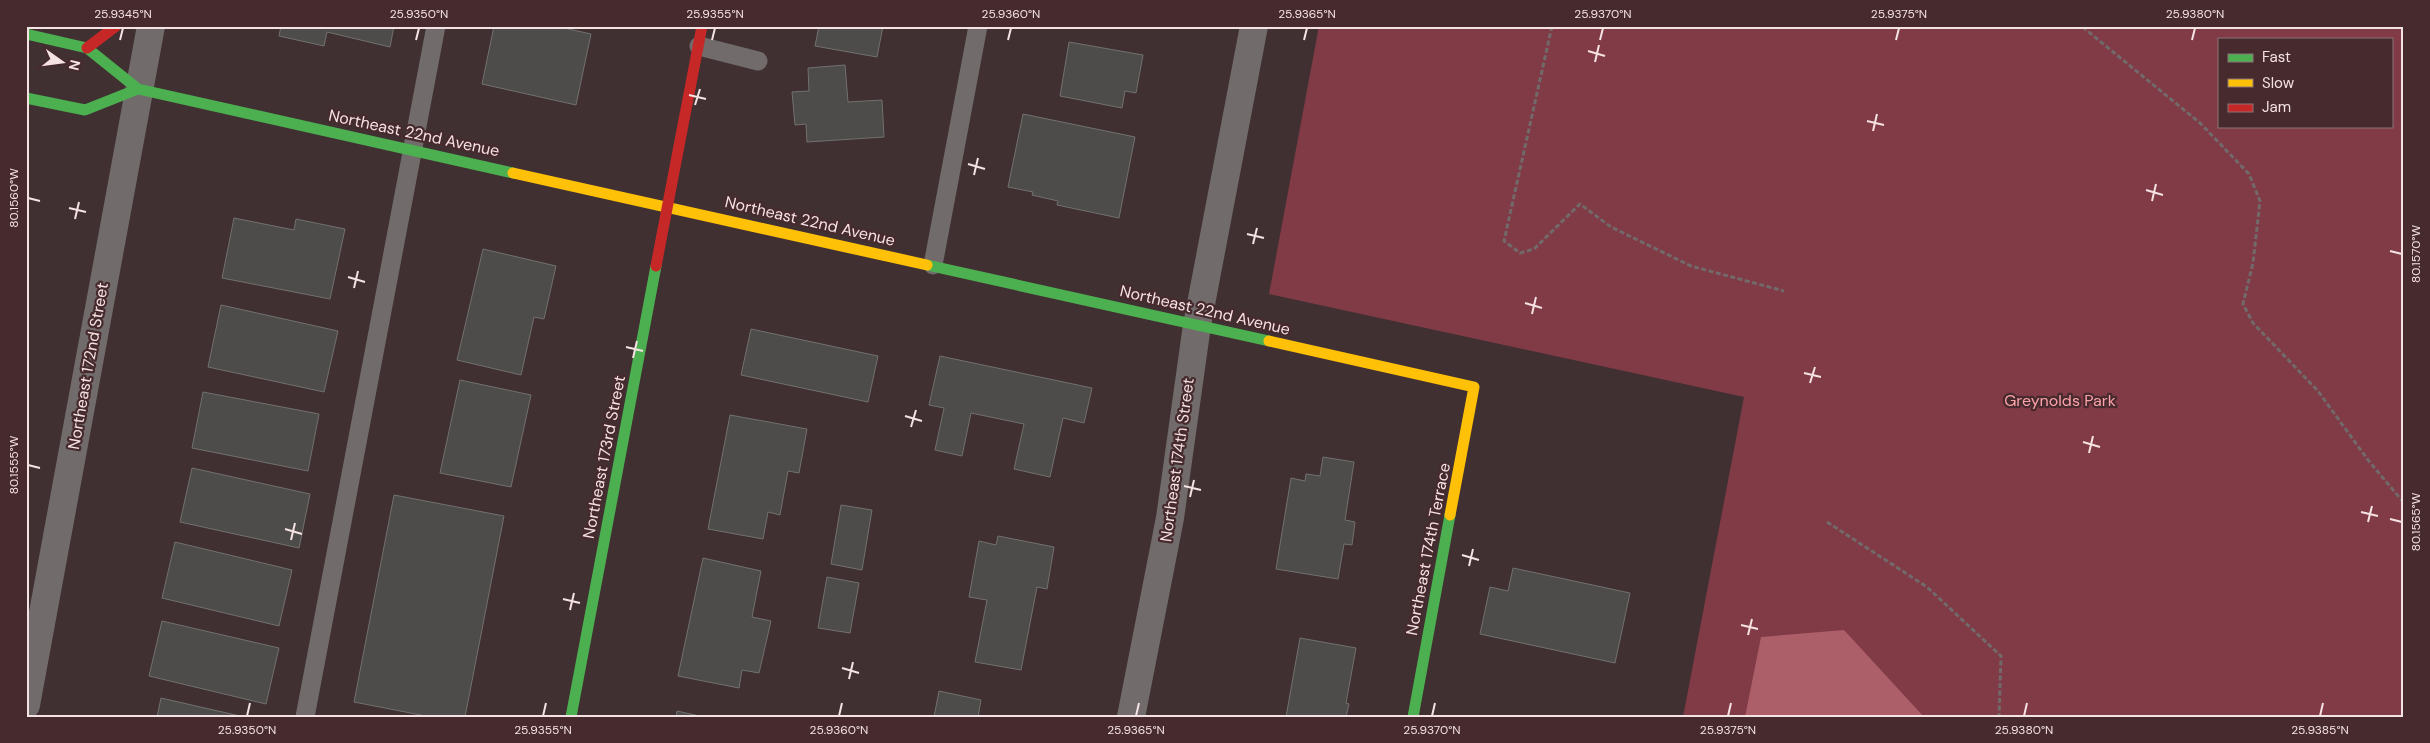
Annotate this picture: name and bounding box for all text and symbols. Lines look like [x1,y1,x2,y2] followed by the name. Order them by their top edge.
[94,6,152,22] text: 25.9345°N
[390,6,448,22] text: 25.9350°N
[686,6,744,22] text: 25.9355°N
[982,6,1040,22] text: 25.9360°N
[1278,6,1336,22] text: 25.9365°N
[1574,6,1632,22] text: 25.9370°N
[1871,6,1927,22] text: 25.9375°N
[2166,6,2224,22] text: 25.9380°N
[38,38,88,88] north arrow
[2218,38,2392,128] legend
[2262,47,2291,67] text: Fast
[65,58,85,72] text: N
[2262,73,2295,93] text: Slow
[2262,97,2291,117] text: Jam
[327,105,501,161] street label: Northeast 22nd Avenue
[6,168,22,228] text: 80.1560°W
[723,191,897,251] street label: Northeast 22nd Avenue
[2408,225,2424,283] text: 80.1570°W
[1118,280,1292,340] street label: Northeast 22nd Avenue
[63,281,113,451] street label: Northeast 172nd Street
[578,374,630,540] street label: Northeast 173rd Street
[1155,377,1199,543] street label: Northeast 174th Street
[2004,390,2116,411] park label: Greynolds Park
[6,435,22,494] text: 80.1555°W
[1401,461,1455,637] street label: Northeast 174th Terrace
[2408,492,2424,551] text: 80.1565°W
[218,722,276,738] text: 25.9350°N
[514,722,572,738] text: 25.9355°N
[810,722,868,738] text: 25.9360°N
[1107,722,1165,738] text: 25.9365°N
[1403,722,1461,738] text: 25.9370°N
[1700,722,1756,738] text: 25.9375°N
[1995,722,2053,738] text: 25.9380°N
[2291,722,2349,738] text: 25.9385°N

